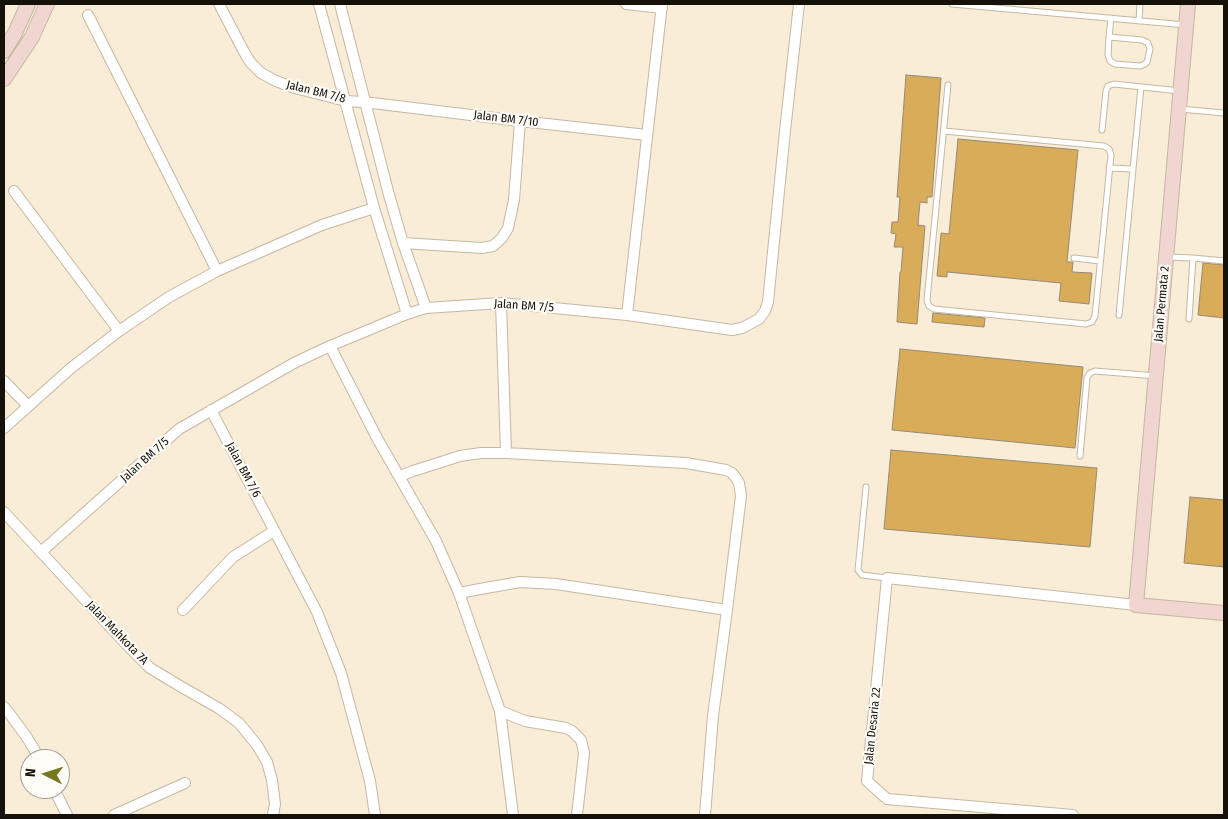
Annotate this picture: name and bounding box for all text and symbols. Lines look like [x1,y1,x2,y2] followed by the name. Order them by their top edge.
[285,78,347,106] street label: Jalan BM 7/8
[473,108,539,130] street label: Jalan BM 7/10
[1152,265,1172,343] street label: Jalan Permata 2
[493,297,555,315] street label: Jalan BM 7/5
[118,434,172,486] street label: Jalan BM 7/5
[222,440,264,500] street label: Jalan BM 7/6
[83,598,151,668] street label: Jalan Mahkota 7A
[862,687,884,765] street label: Jalan Desaria 22
[20,749,70,799] north arrow
[22,768,39,778] text: N

